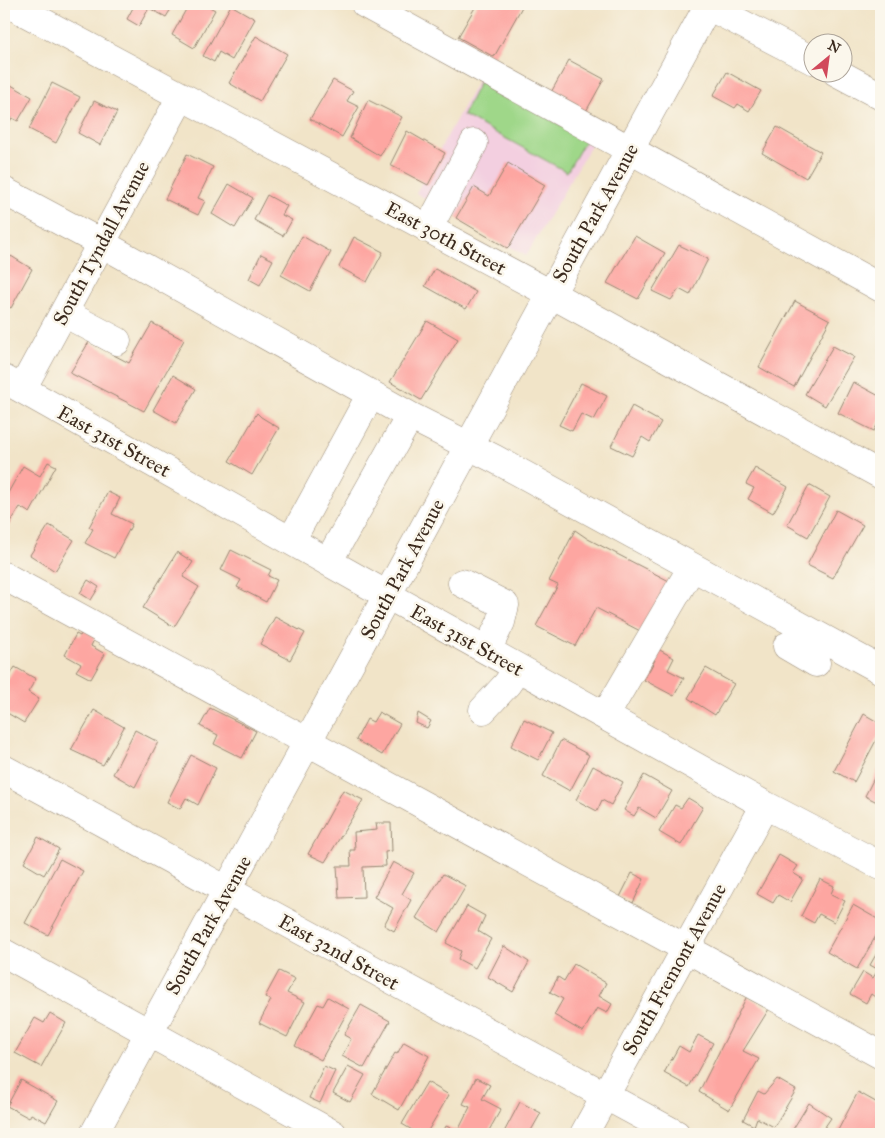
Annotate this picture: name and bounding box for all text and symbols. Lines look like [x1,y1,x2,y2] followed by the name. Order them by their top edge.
[802,32,852,82] north arrow
[825,37,843,57] text: N
[547,139,643,287] street label: South Park Avenue
[48,157,154,329] street label: South Tyndall Avenue
[382,196,510,280] street label: East 30th Street
[53,400,175,482] street label: East 31st Street
[355,495,449,643] street label: South Park Avenue
[406,599,528,681] street label: East 31st Street
[160,851,256,999] street label: South Park Avenue
[617,879,731,1059] street label: South Fremont Avenue
[275,909,403,995] street label: East 32nd Street

